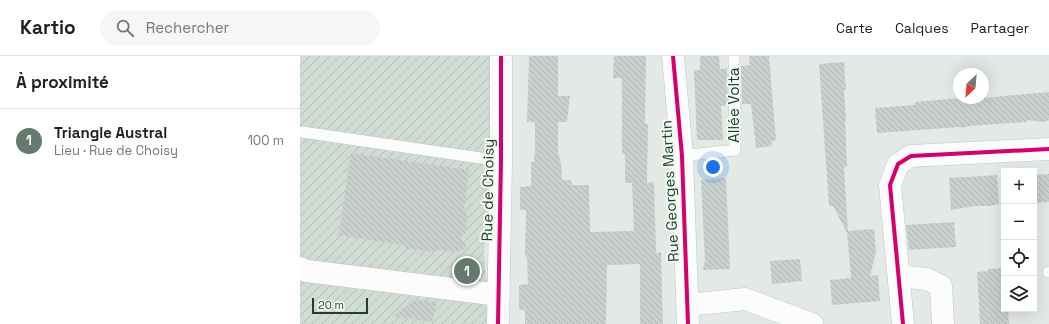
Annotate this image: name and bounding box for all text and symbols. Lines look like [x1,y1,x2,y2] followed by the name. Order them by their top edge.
[100,10,380,46] search box
[20,15,76,40] text: Kartio
[114,17,136,39] icon: search
[146,18,229,37] text: Rechercher
[836,19,873,37] text: Carte
[895,19,949,37] text: Calques
[971,19,1029,37] text: Partager
[724,67,743,143] street label: Allée Volta
[953,68,989,104] north arrow
[16,71,109,93] text: À proximité
[656,120,683,262] street label: Rue Georges Martin
[54,123,167,142] text: Triangle Austral
[26,132,32,149] text: 1
[247,132,284,149] text: 100 m
[477,139,498,241] street label: Rue de Choisy
[54,142,178,159] text: Lieu · Rue de Choisy
[703,157,723,177] your location
[1001,168,1037,312] map controls
[1001,168,1037,204] button: +
[1001,204,1037,240] button: −
[1001,240,1037,276] button: locate
[454,256,480,286] pin: 1
[1001,276,1037,312] button: layers
[312,296,368,315] scale bar
[318,298,344,312] text: 20 m

